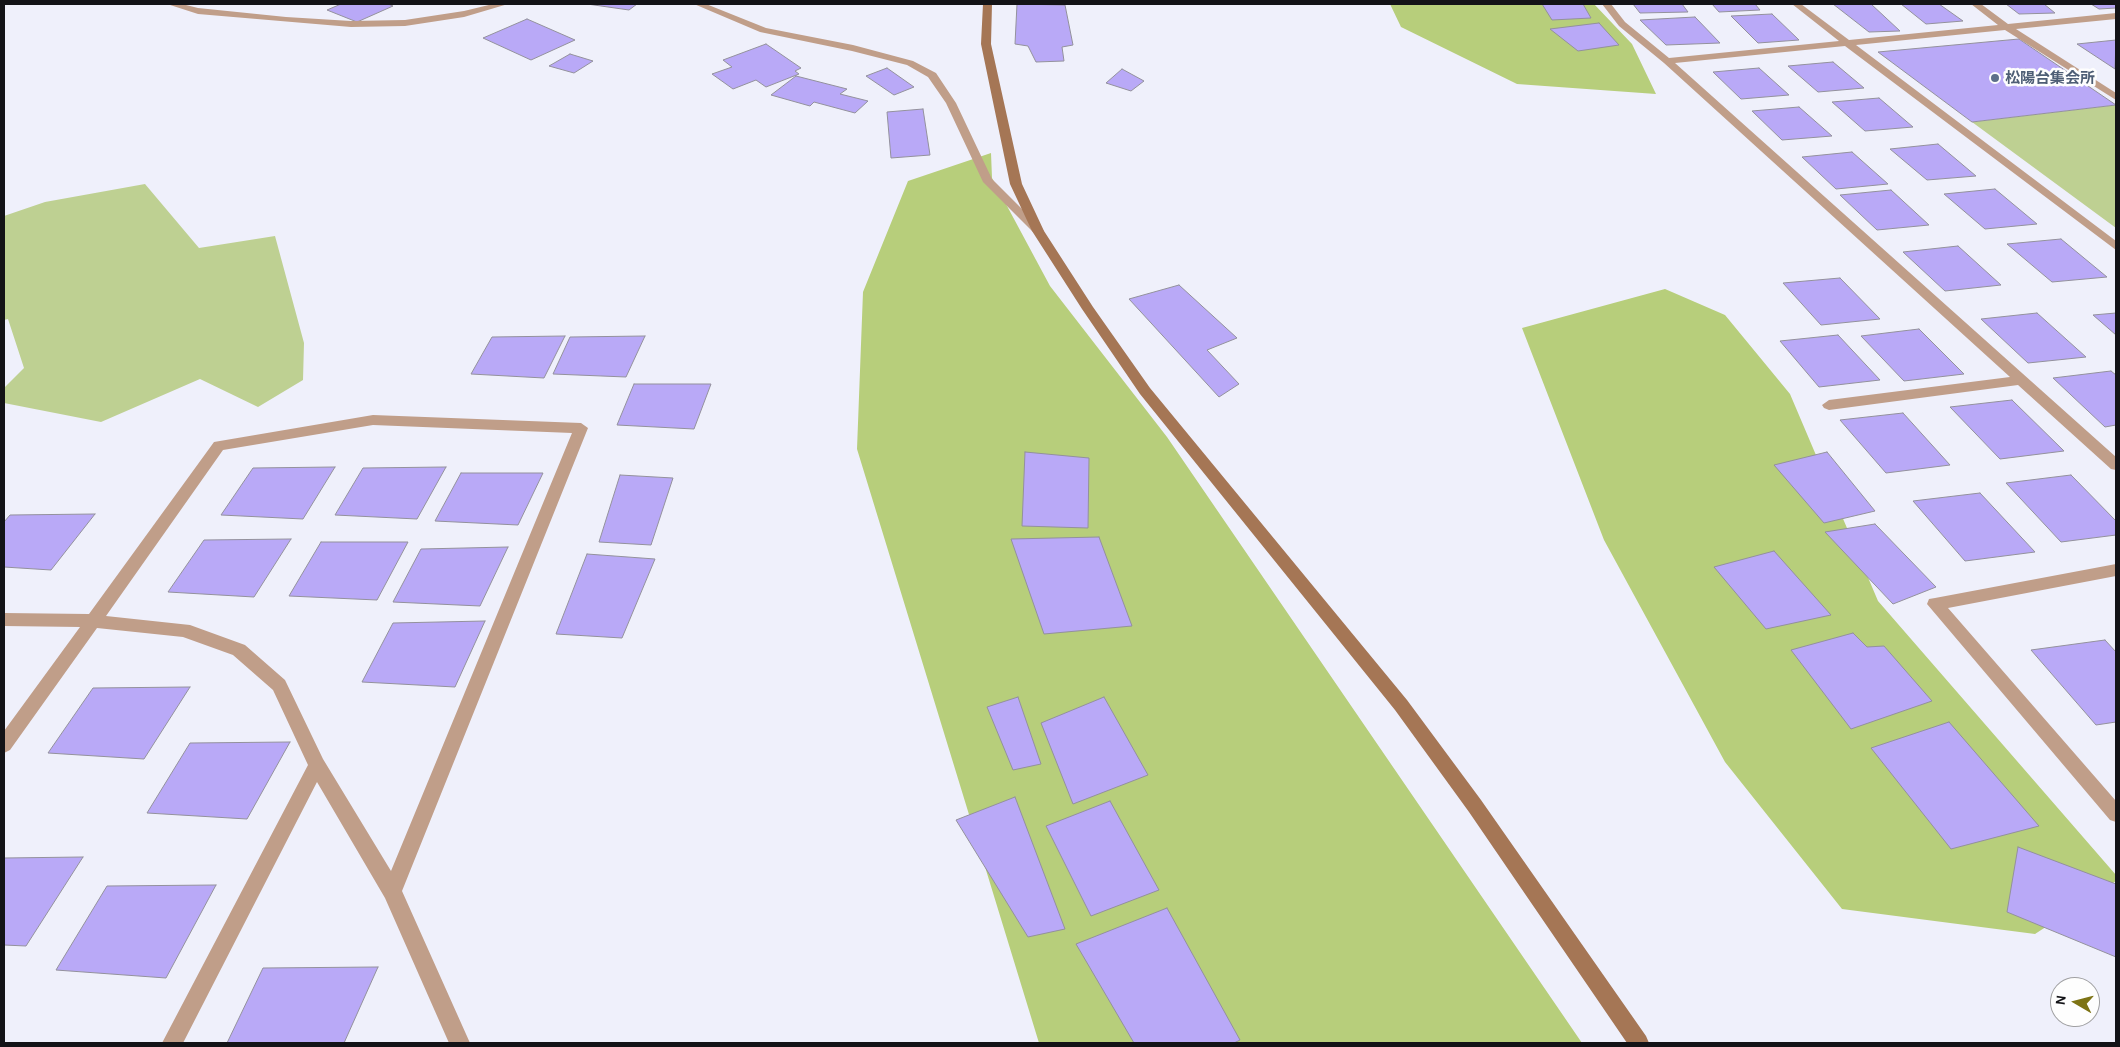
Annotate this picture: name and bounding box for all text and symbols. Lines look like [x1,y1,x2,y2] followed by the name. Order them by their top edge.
[2005,69,2095,87] place label: 松陽台集会所
[1989,72,2001,84] marker: 松陽台集会所
[2050,977,2100,1027] north arrow
[2054,994,2069,1006] text: N

